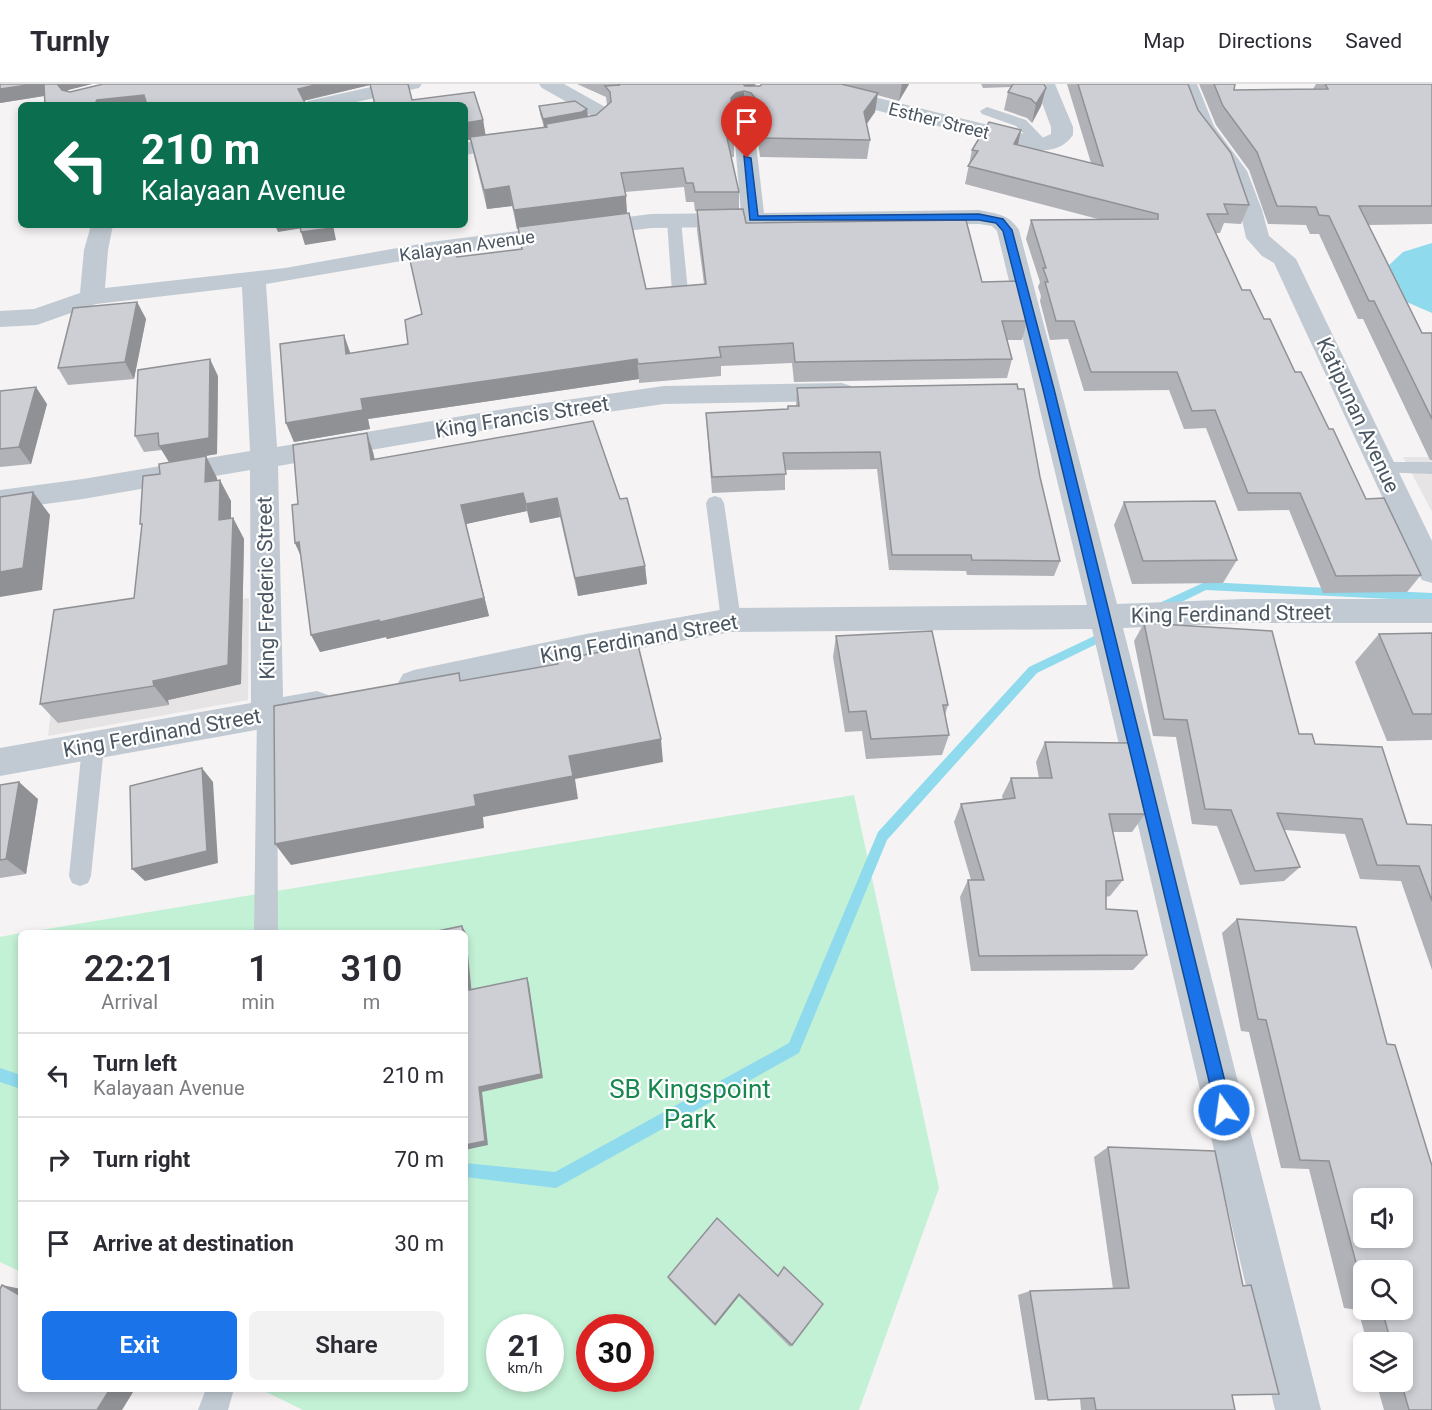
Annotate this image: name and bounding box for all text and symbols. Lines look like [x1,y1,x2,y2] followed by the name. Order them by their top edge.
[30,25,109,58] text: Turnly
[1143,29,1185,53] text: Map
[1218,29,1312,53] text: Directions
[1345,29,1402,53] text: Saved
[721,96,772,158] pin
[887,98,992,143] street label: Esther Street
[730,105,763,138] icon: arrive
[141,125,260,174] text: 210 m
[42,126,120,204] icon: left
[141,175,346,207] text: Kalayaan Avenue
[398,226,536,265] street label: Kalayaan Avenue
[1312,334,1404,496] street label: Katipunan Avenue
[433,391,611,443] street label: King Francis Street
[252,496,280,680] street label: King Frederic Street
[1131,600,1331,628] street label: King Ferdinand Street
[538,610,740,668] street label: King Ferdinand Street
[61,704,263,762] street label: King Ferdinand Street
[84,948,176,990] text: 22:21
[248,948,268,990] text: 1
[341,948,402,990] text: 310
[101,990,158,1014] text: Arrival
[241,990,275,1014] text: min
[363,990,380,1014] text: m
[93,1051,177,1076] text: Turn left
[42,1059,75,1092] icon: left
[382,1063,444,1088] text: 210 m
[609,1074,771,1134] park label: SB Kingspoint Park
[93,1076,245,1100] text: Kalayaan Avenue
[1192,1078,1256,1142] position arrow
[42,1143,75,1176] icon: right
[93,1147,190,1172] text: Turn right
[395,1147,444,1172] text: 70 m
[1353,1188,1413,1392] map controls
[1353,1188,1413,1248] button: sound
[42,1227,75,1260] icon: arrive
[93,1231,294,1256] text: Arrive at destination
[395,1231,444,1256] text: 30 m
[1353,1260,1413,1320] button: search
[42,1311,237,1380] button: Exit
[249,1311,444,1380] button: Share
[576,1314,654,1392] speed limit sign: 30
[508,1328,542,1363] text: 21
[1353,1332,1413,1392] button: layers
[507,1359,543,1377] text: km/h

